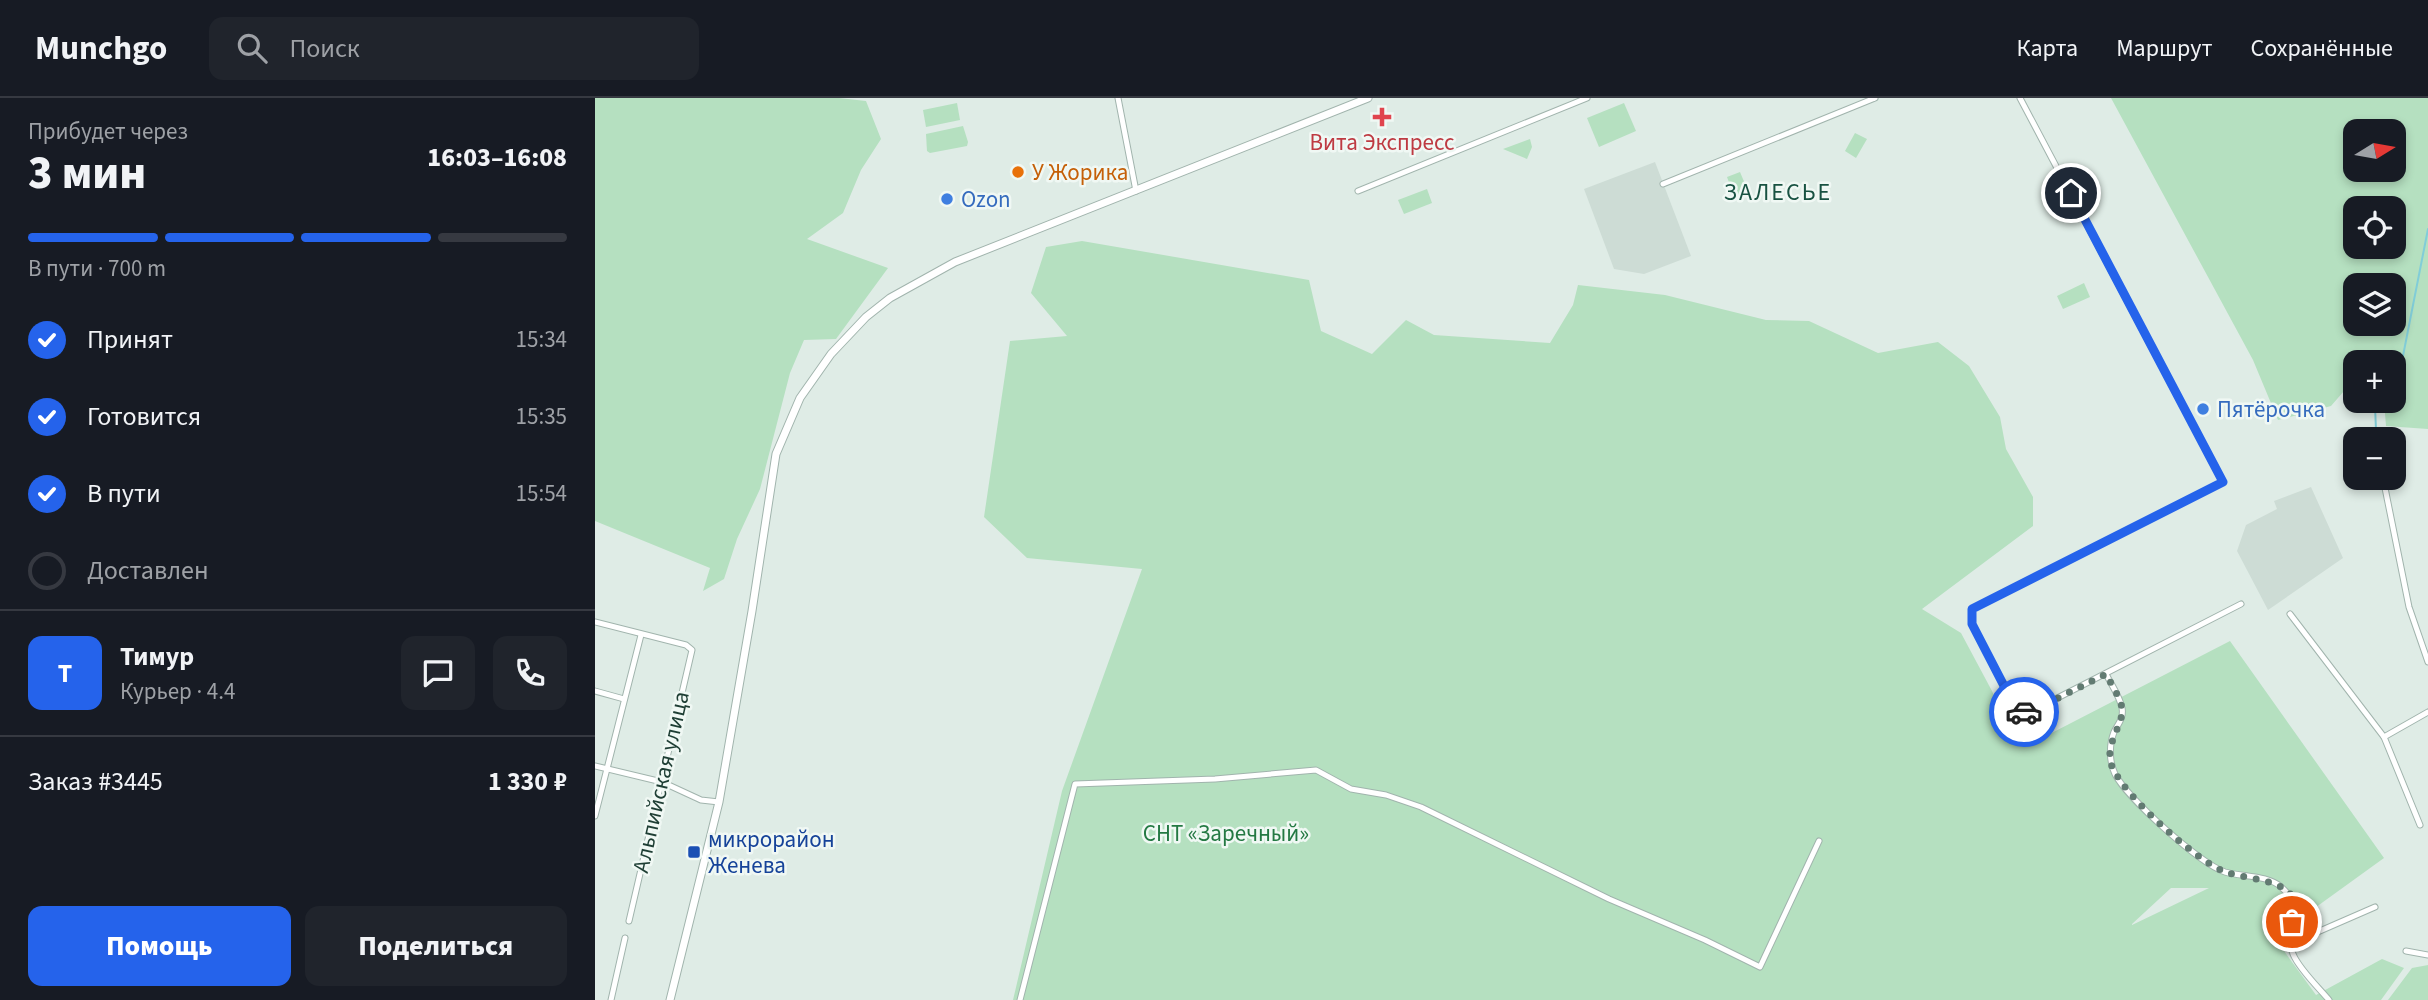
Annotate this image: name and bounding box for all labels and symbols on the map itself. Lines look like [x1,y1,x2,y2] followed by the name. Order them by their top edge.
[1374,109,1390,125] marker: Вита Экспресс
[2343,119,2406,182] north arrow
[1310,126,1454,159] place label: Вита Экспресс
[1032,156,1128,189] place label: У Жорика
[2041,163,2101,223] pin
[1010,164,1026,180] marker: У Жорика
[1724,175,1832,210] district label: ЗАЛЕСЬЕ
[961,183,1011,216] place label: Ozon
[939,191,955,207] marker: Ozon
[2217,393,2325,426] place label: Пятёрочка
[2195,401,2211,417] marker: Пятёрочка
[1989,677,2059,747] courier
[624,688,698,876] street label: Альпийская улица
[1143,817,1309,850] park label: СНТ «Заречный»
[708,823,835,882] place label: микрорайон Женева
[686,844,702,860] marker: микрорайон Женева
[2262,892,2322,952] pin

